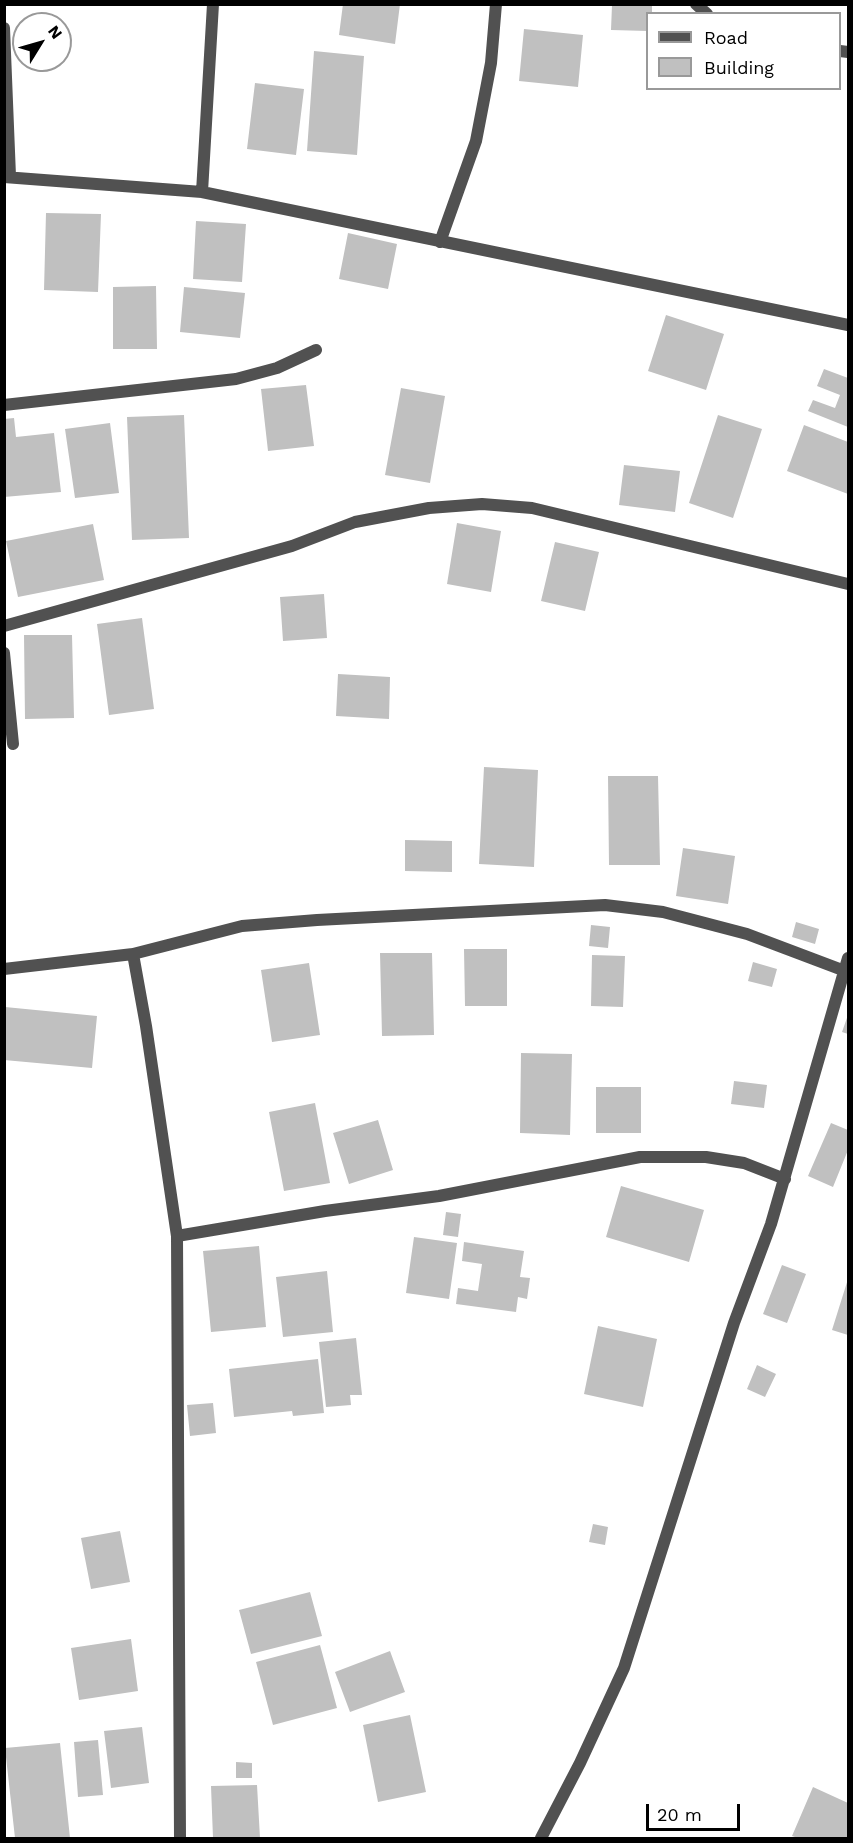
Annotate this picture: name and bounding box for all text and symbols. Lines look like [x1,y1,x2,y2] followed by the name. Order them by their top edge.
[12,12,72,72] north arrow
[646,12,841,90] legend
[44,22,66,43] text: N
[704,27,748,48] text: Road
[704,57,774,78] text: Building
[649,1792,744,1830] scale bar
[657,1804,702,1825] text: 20 m

